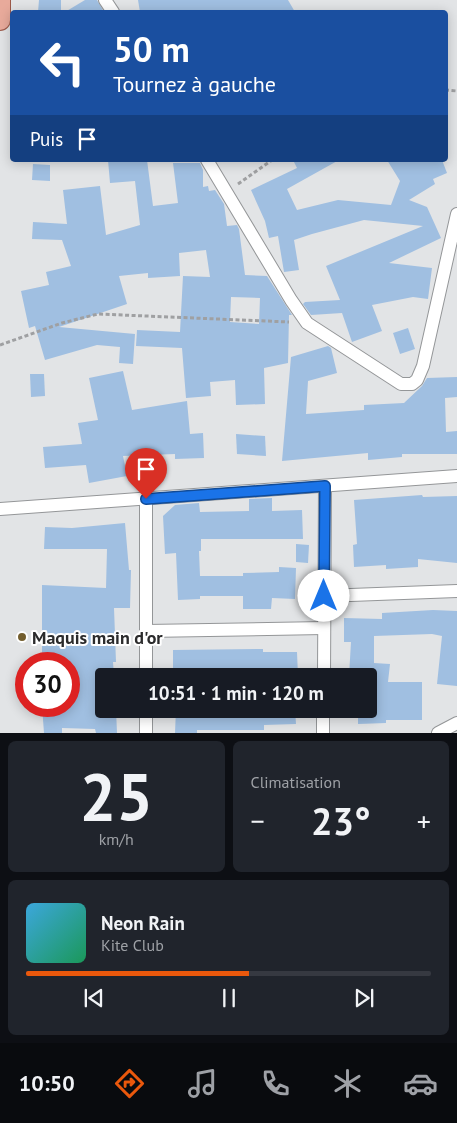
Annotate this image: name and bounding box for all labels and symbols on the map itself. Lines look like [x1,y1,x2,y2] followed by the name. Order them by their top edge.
[125,448,167,499] pin
[297,569,349,621] position arrow
[32,626,163,649] place label: Maquis main d'or
[16,631,28,643] marker: Maquis main d'or
[15,652,80,717] speed limit sign: 30

